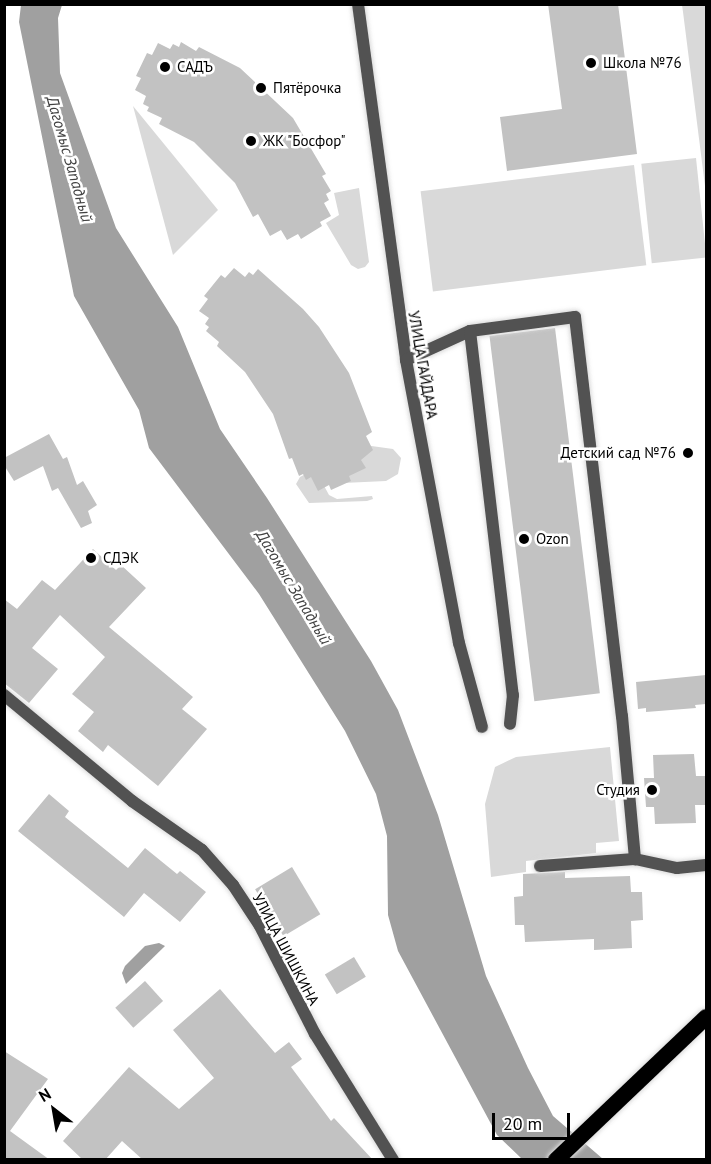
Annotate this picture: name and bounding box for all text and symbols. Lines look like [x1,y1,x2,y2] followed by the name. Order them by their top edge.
[603,54,682,72] place label: Школа №76
[584,56,598,70] marker: Школа №76
[177,58,213,76] place label: САДЪ
[158,60,172,74] marker: САДЪ
[273,79,341,97] place label: Пятёрочка
[254,81,268,95] marker: Пятёрочка
[43,94,97,224] water label: Дагомыс Западный
[263,132,347,150] place label: ЖК "Босфор"
[244,134,258,148] marker: ЖК "Босфор"
[405,309,441,421] street label: УЛИЦА ГАЙДАРА
[561,444,676,462] place label: Детский сад №76
[681,446,695,460] marker: Детский сад №76
[252,526,336,648] water label: Дагомыс Западный
[536,530,569,548] place label: Ozon
[517,532,531,546] marker: Ozon
[103,549,139,567] place label: СДЭК
[84,551,98,565] marker: СДЭК
[596,781,640,799] place label: Студия
[645,783,659,797] marker: Студия
[249,889,323,1009] street label: УЛИЦА ШИШКИНА
[24,1080,84,1140] north arrow
[35,1083,54,1106] text: N
[495,1101,573,1139] scale bar
[503,1112,542,1135] text: 20 m

